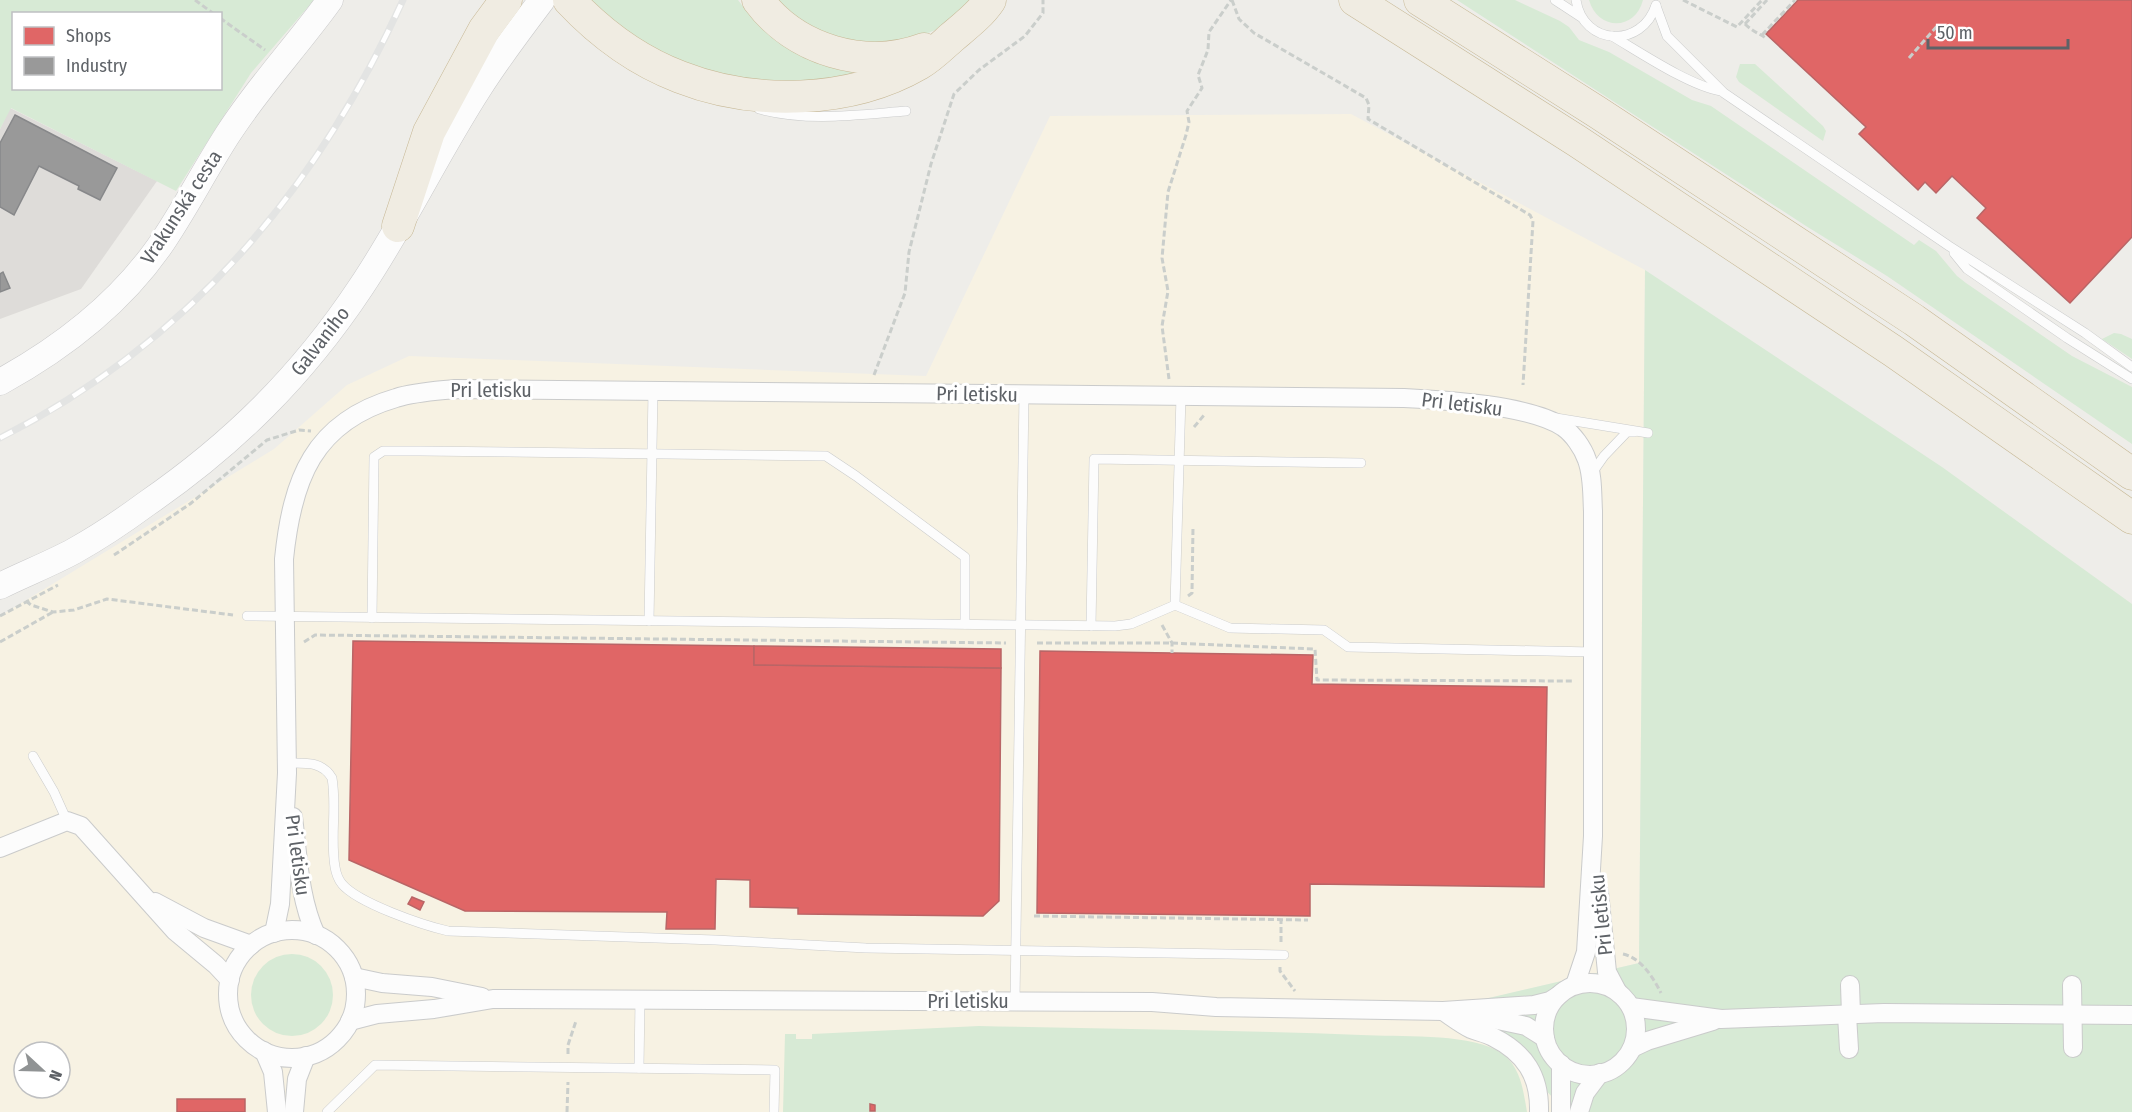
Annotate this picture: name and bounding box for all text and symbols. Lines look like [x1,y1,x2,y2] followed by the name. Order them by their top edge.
[12,12,222,90] legend
[1928,12,2068,50] scale bar
[1937,22,1973,44] text: 50 m
[66,25,111,47] text: Shops
[66,55,127,77] text: Industry
[135,145,227,269] street label: Vrakunská cesta
[286,302,354,380] street label: Galvaniho
[450,378,532,402] street label: Pri letisku
[936,381,1018,407] street label: Pri letisku
[1420,387,1504,421] street label: Pri letisku
[280,813,316,897] street label: Pri letisku
[1585,873,1617,957] street label: Pri letisku
[927,989,1009,1013] street label: Pri letisku
[12,1040,72,1100] north arrow
[45,1067,66,1083] text: N

